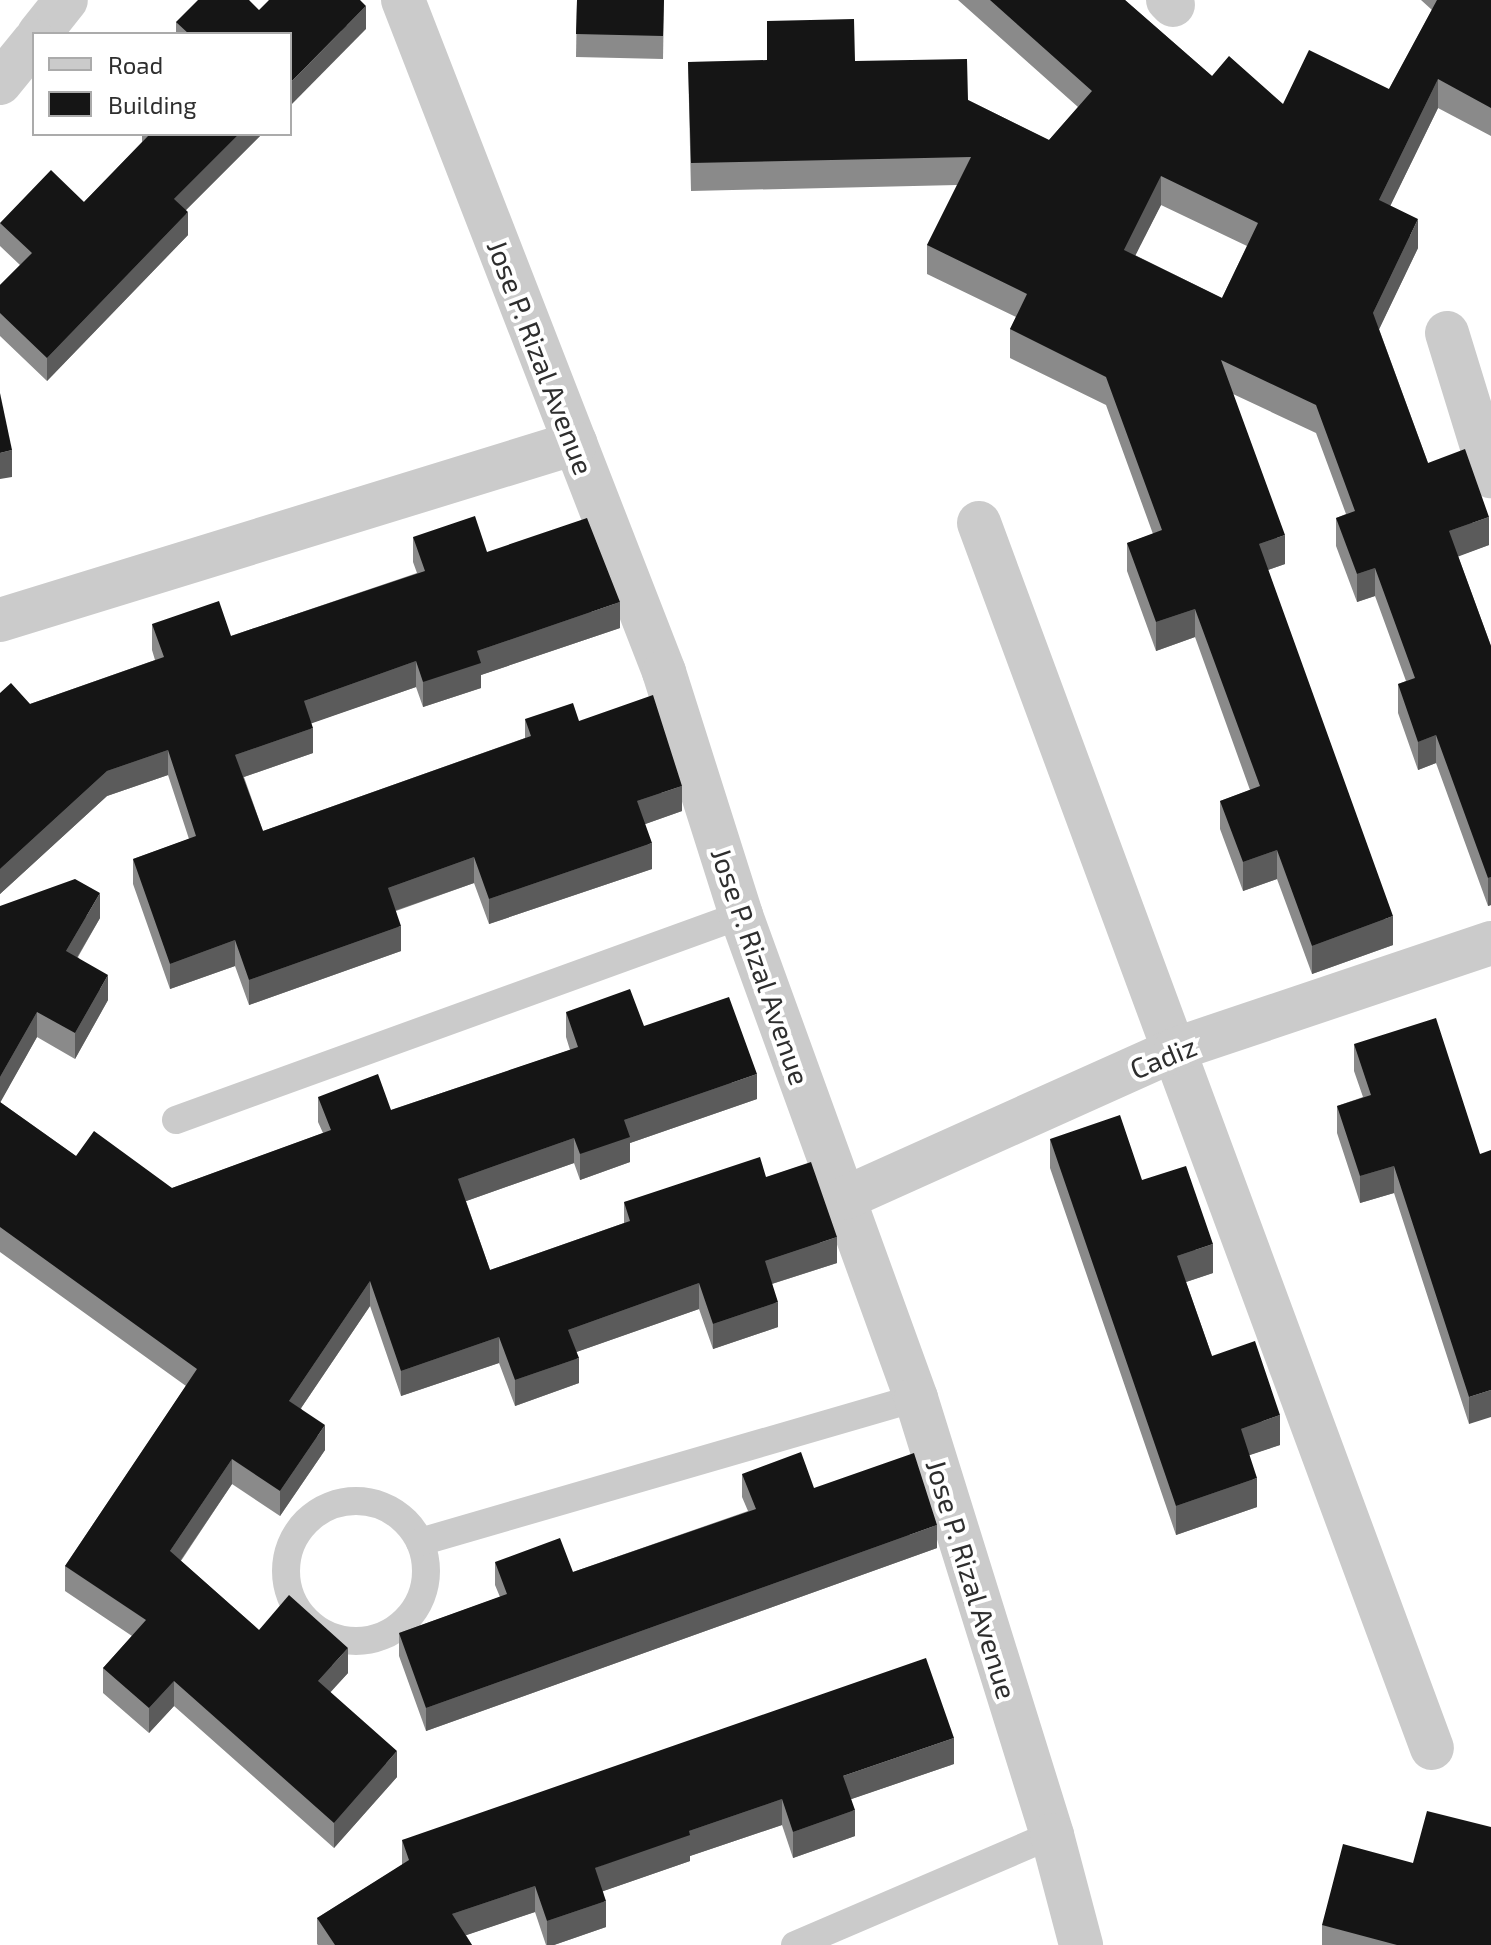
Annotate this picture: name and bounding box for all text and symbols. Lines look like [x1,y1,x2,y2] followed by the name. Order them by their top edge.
[32,32,292,136] legend
[108,50,163,79] text: Road
[108,90,197,119] text: Building
[480,234,602,480] street label: Jose P. Rizal Avenue
[704,842,818,1090] street label: Jose P. Rizal Avenue
[1125,1029,1201,1085] street label: Cadiz
[919,1454,1025,1704] street label: Jose P. Rizal Avenue

